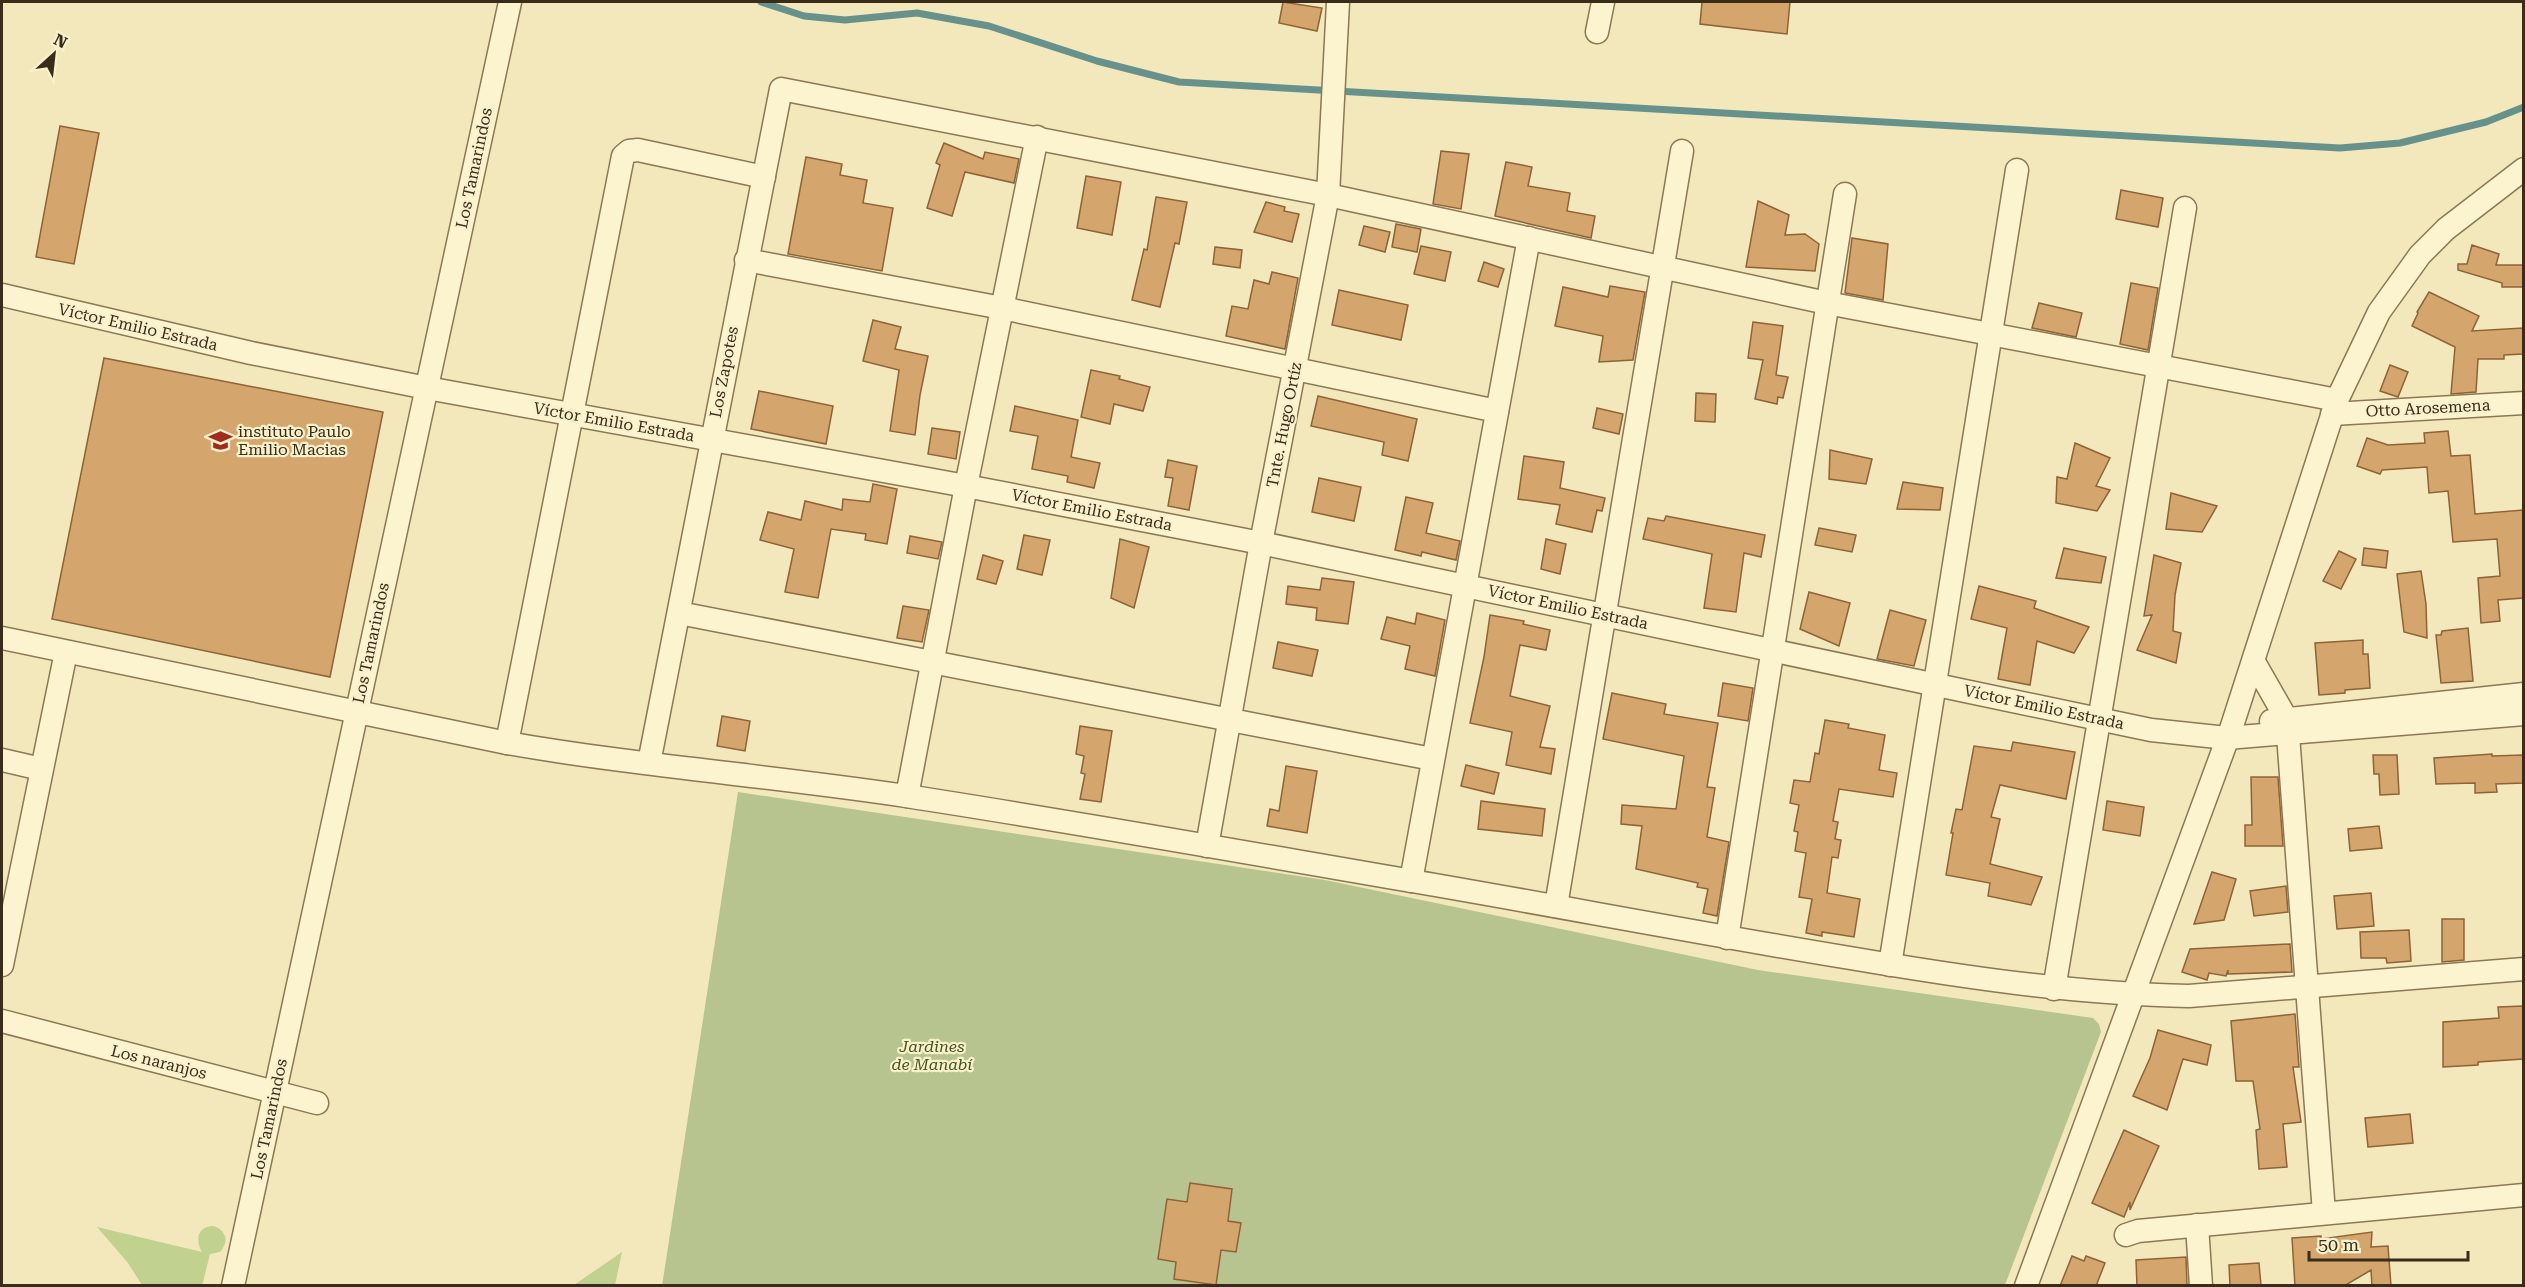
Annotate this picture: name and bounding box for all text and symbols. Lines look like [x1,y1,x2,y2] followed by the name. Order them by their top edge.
[24,24,84,84] north arrow
[51,30,70,52] text: N
[452,106,496,230] street label: Los Tamarindos
[56,299,220,355] street label: Víctor Emilio Estrada
[706,324,742,419] street label: Los Zapotes
[1263,360,1306,489] street label: Tnte. Hugo Ortíz
[2365,395,2491,421] street label: Otto Arosemena
[532,398,696,446] street label: Víctor Emilio Estrada
[238,422,351,459] place label: instituto Paulo Emilio Macias
[207,427,233,453] school or university icon: instituto Paulo Emilio Macias
[1010,485,1174,535] street label: Víctor Emilio Estrada
[349,581,393,705] street label: Los Tamarindos
[1486,581,1650,633] street label: Víctor Emilio Estrada
[1962,681,2126,733] street label: Víctor Emilio Estrada
[892,1037,973,1074] park label: Jardines de Manabí
[109,1041,209,1083] street label: Los naranjos
[247,1057,291,1181] street label: Los Tamarindos
[2309,1224,2468,1262] scale bar
[2318,1234,2359,1255] text: 50 m

